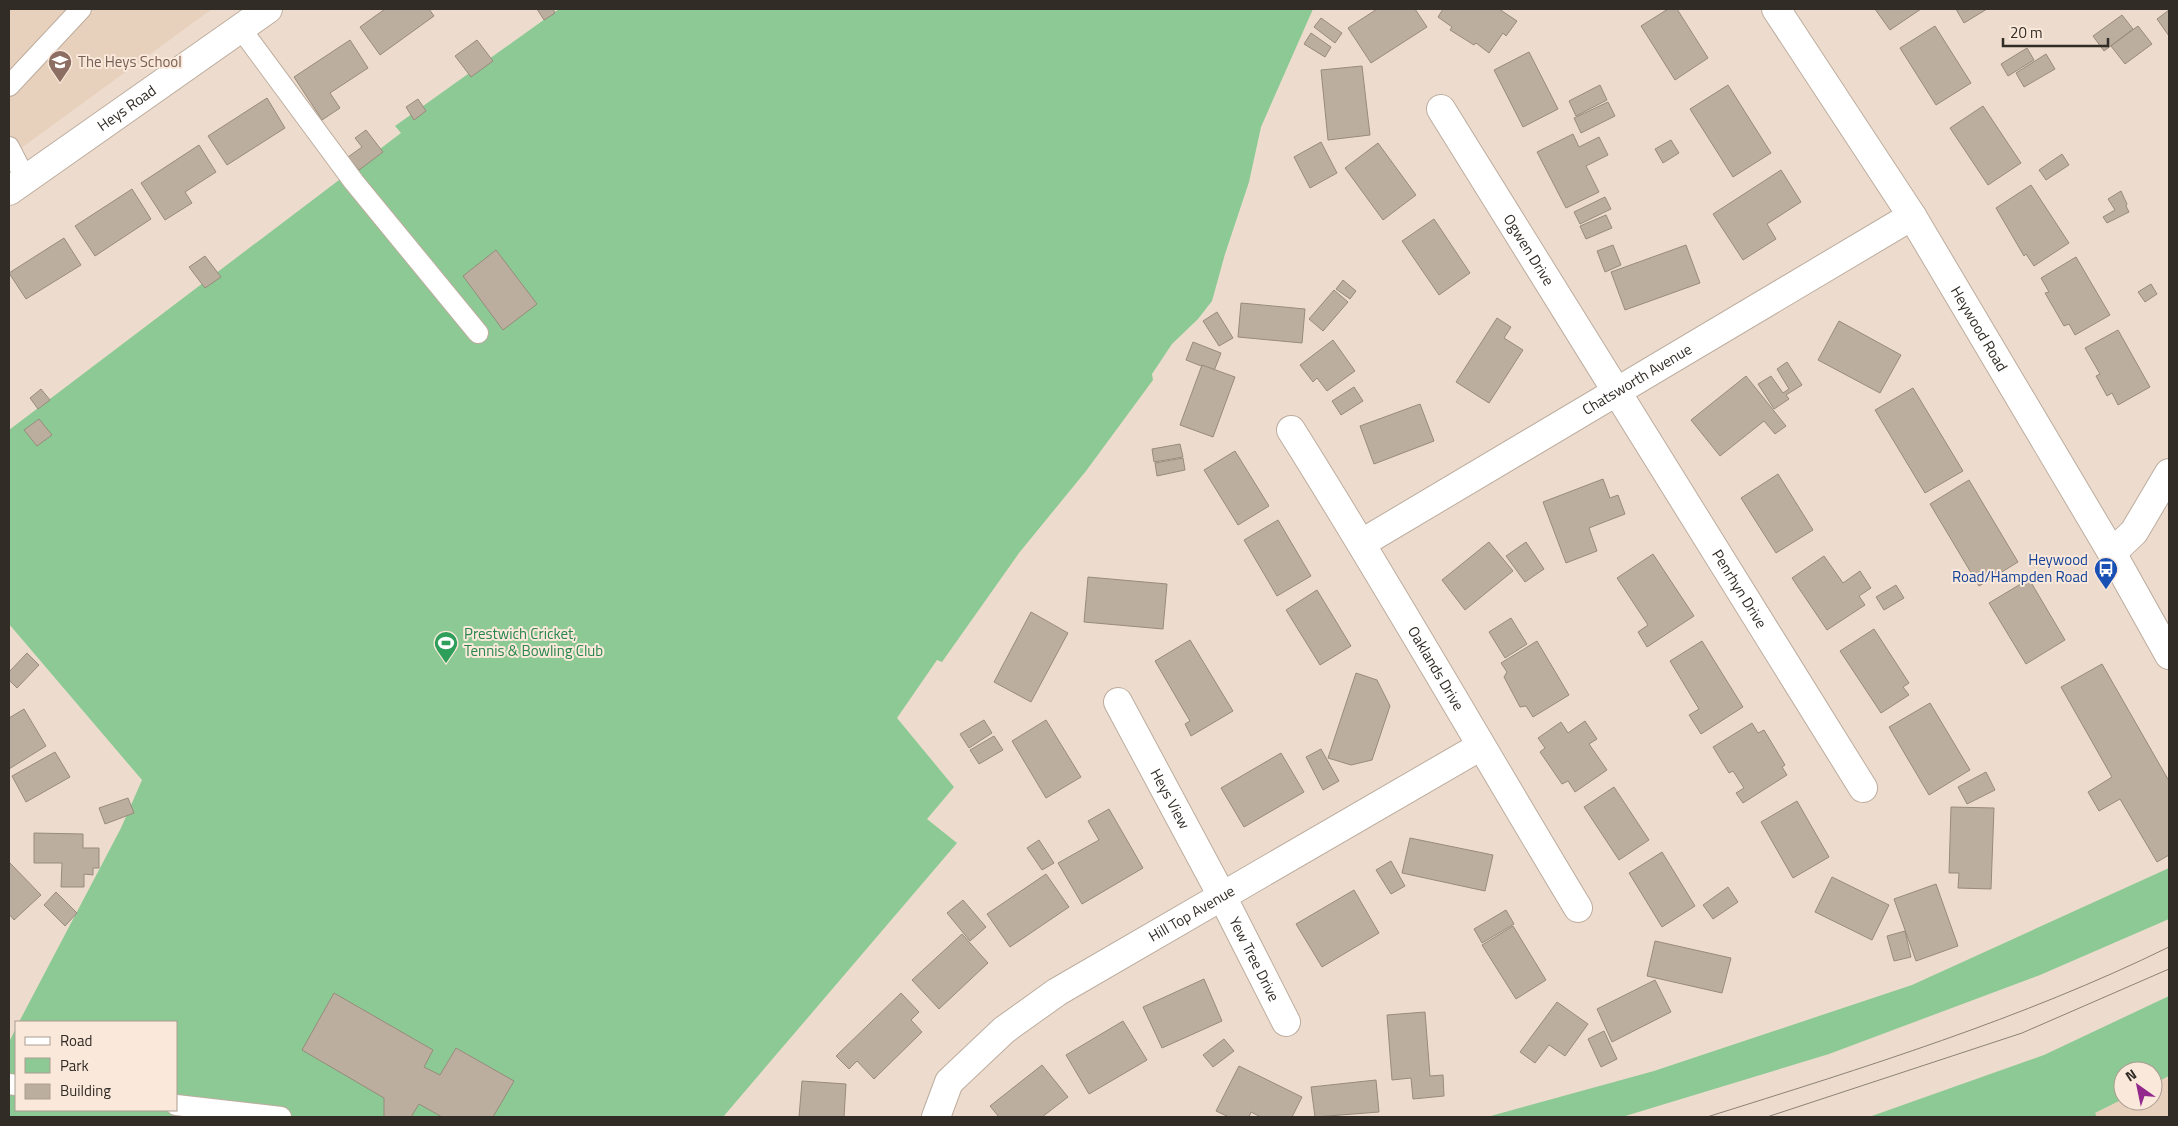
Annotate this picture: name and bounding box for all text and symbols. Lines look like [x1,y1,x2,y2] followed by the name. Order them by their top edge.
[2003,15,2108,47] scale bar
[2010,21,2043,44] text: 20 m
[47,49,73,83] school or university icon: The Heys School
[78,50,182,73] place label: The Heys School
[92,79,161,137] street label: Heys Road
[1498,209,1560,290] street label: Ogwen Drive
[1945,282,2014,376] street label: Heywood Road
[1578,337,1696,421] street label: Chatsworth Avenue
[1706,545,1773,633] street label: Penrhyn Drive
[1952,548,2088,588] place label: Heywood Road/Hampden Road
[2093,556,2119,590] bus stop icon: Heywood Road/Hampden Road
[464,622,603,662] place label: Prestwich Cricket, Tennis & Bowling Club
[1402,622,1470,715] street label: Oaklands Drive
[433,630,459,664] sports icon: Prestwich Cricket, Tennis & Bowling Club
[1145,764,1196,833] street label: Heys View
[1144,879,1239,948] street label: Hill Top Avenue
[1223,913,1286,1005] street label: Yew Tree Drive
[15,1021,178,1111] legend
[60,1029,92,1052] text: Road
[60,1054,89,1077] text: Park
[2113,1061,2163,1111] north arrow
[2121,1063,2140,1086] text: N
[60,1079,111,1102] text: Building

